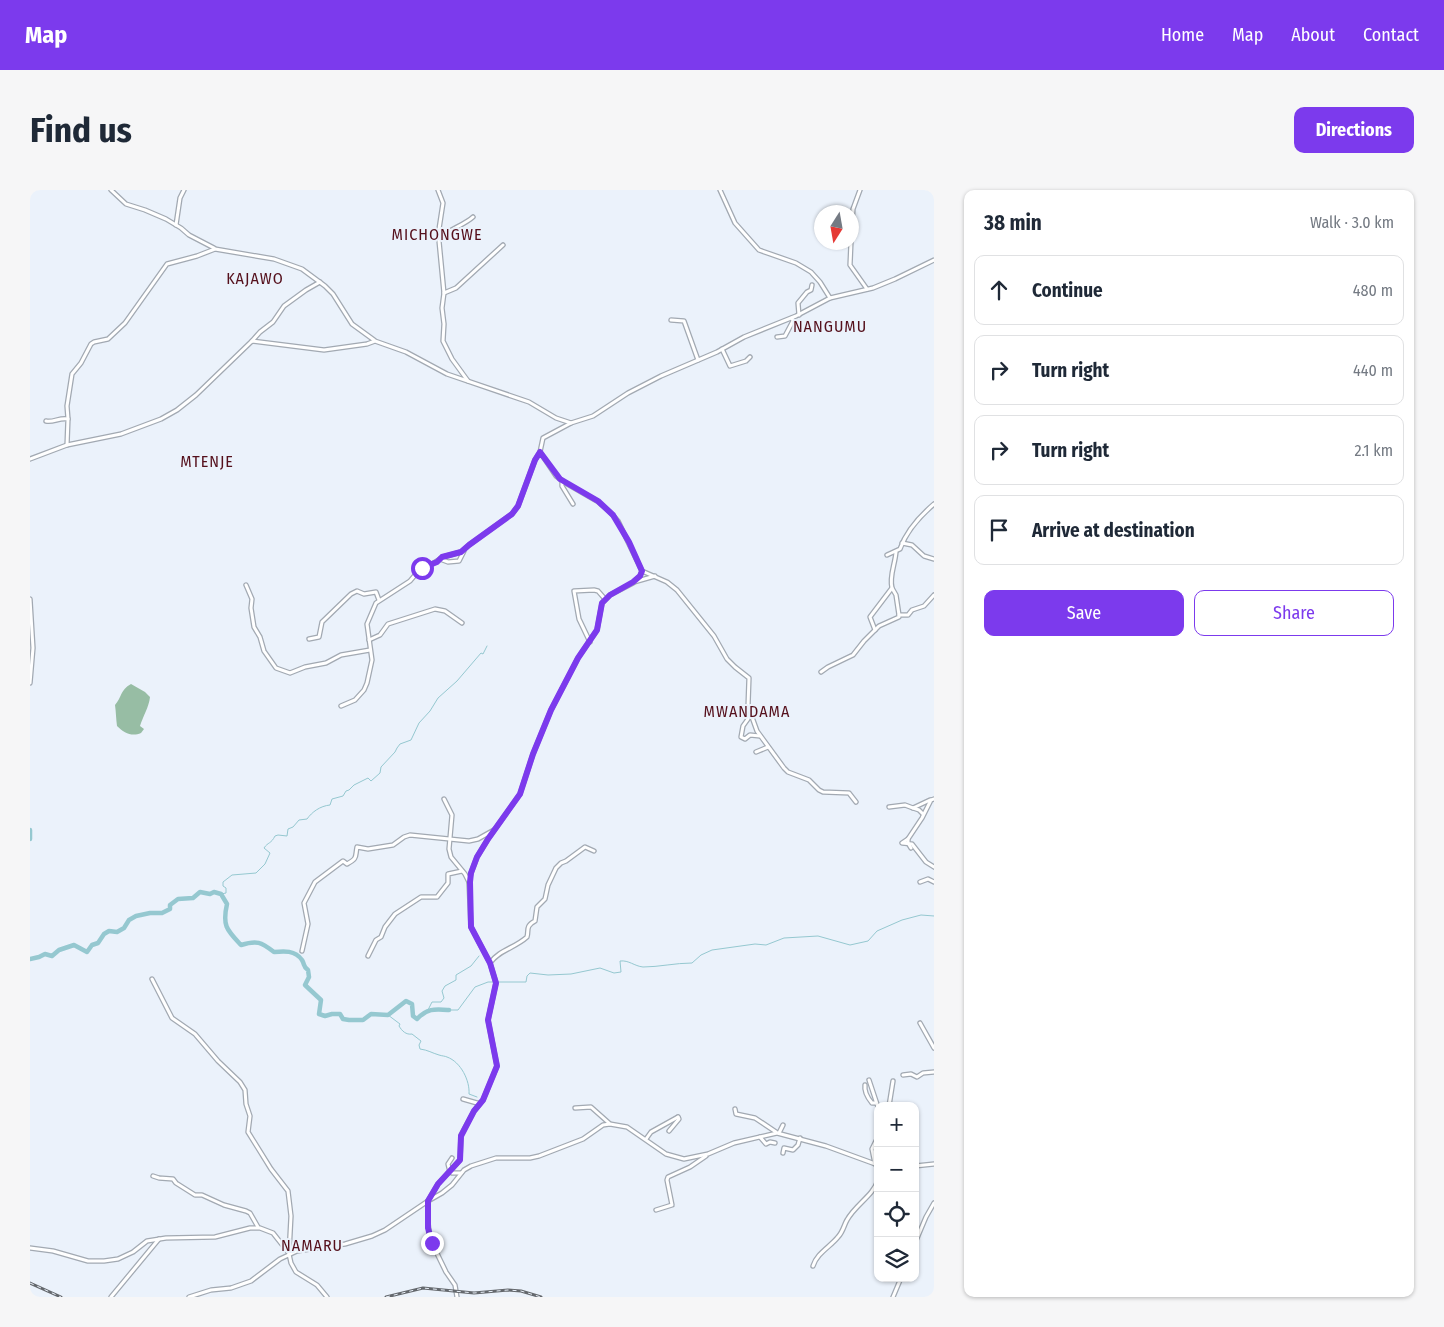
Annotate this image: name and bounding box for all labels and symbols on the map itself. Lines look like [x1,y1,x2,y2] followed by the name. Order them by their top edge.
[814,205,859,250] north arrow
[392,225,482,244] district label: MICHONGWE
[226,269,284,288] district label: KAJAWO
[793,317,867,336] district label: NANGUMU
[180,452,234,471] district label: MTENJE
[411,557,434,580] route start
[704,702,790,721] district label: MWANDAMA
[421,1232,444,1255] route end
[281,1236,343,1255] district label: NAMARU

